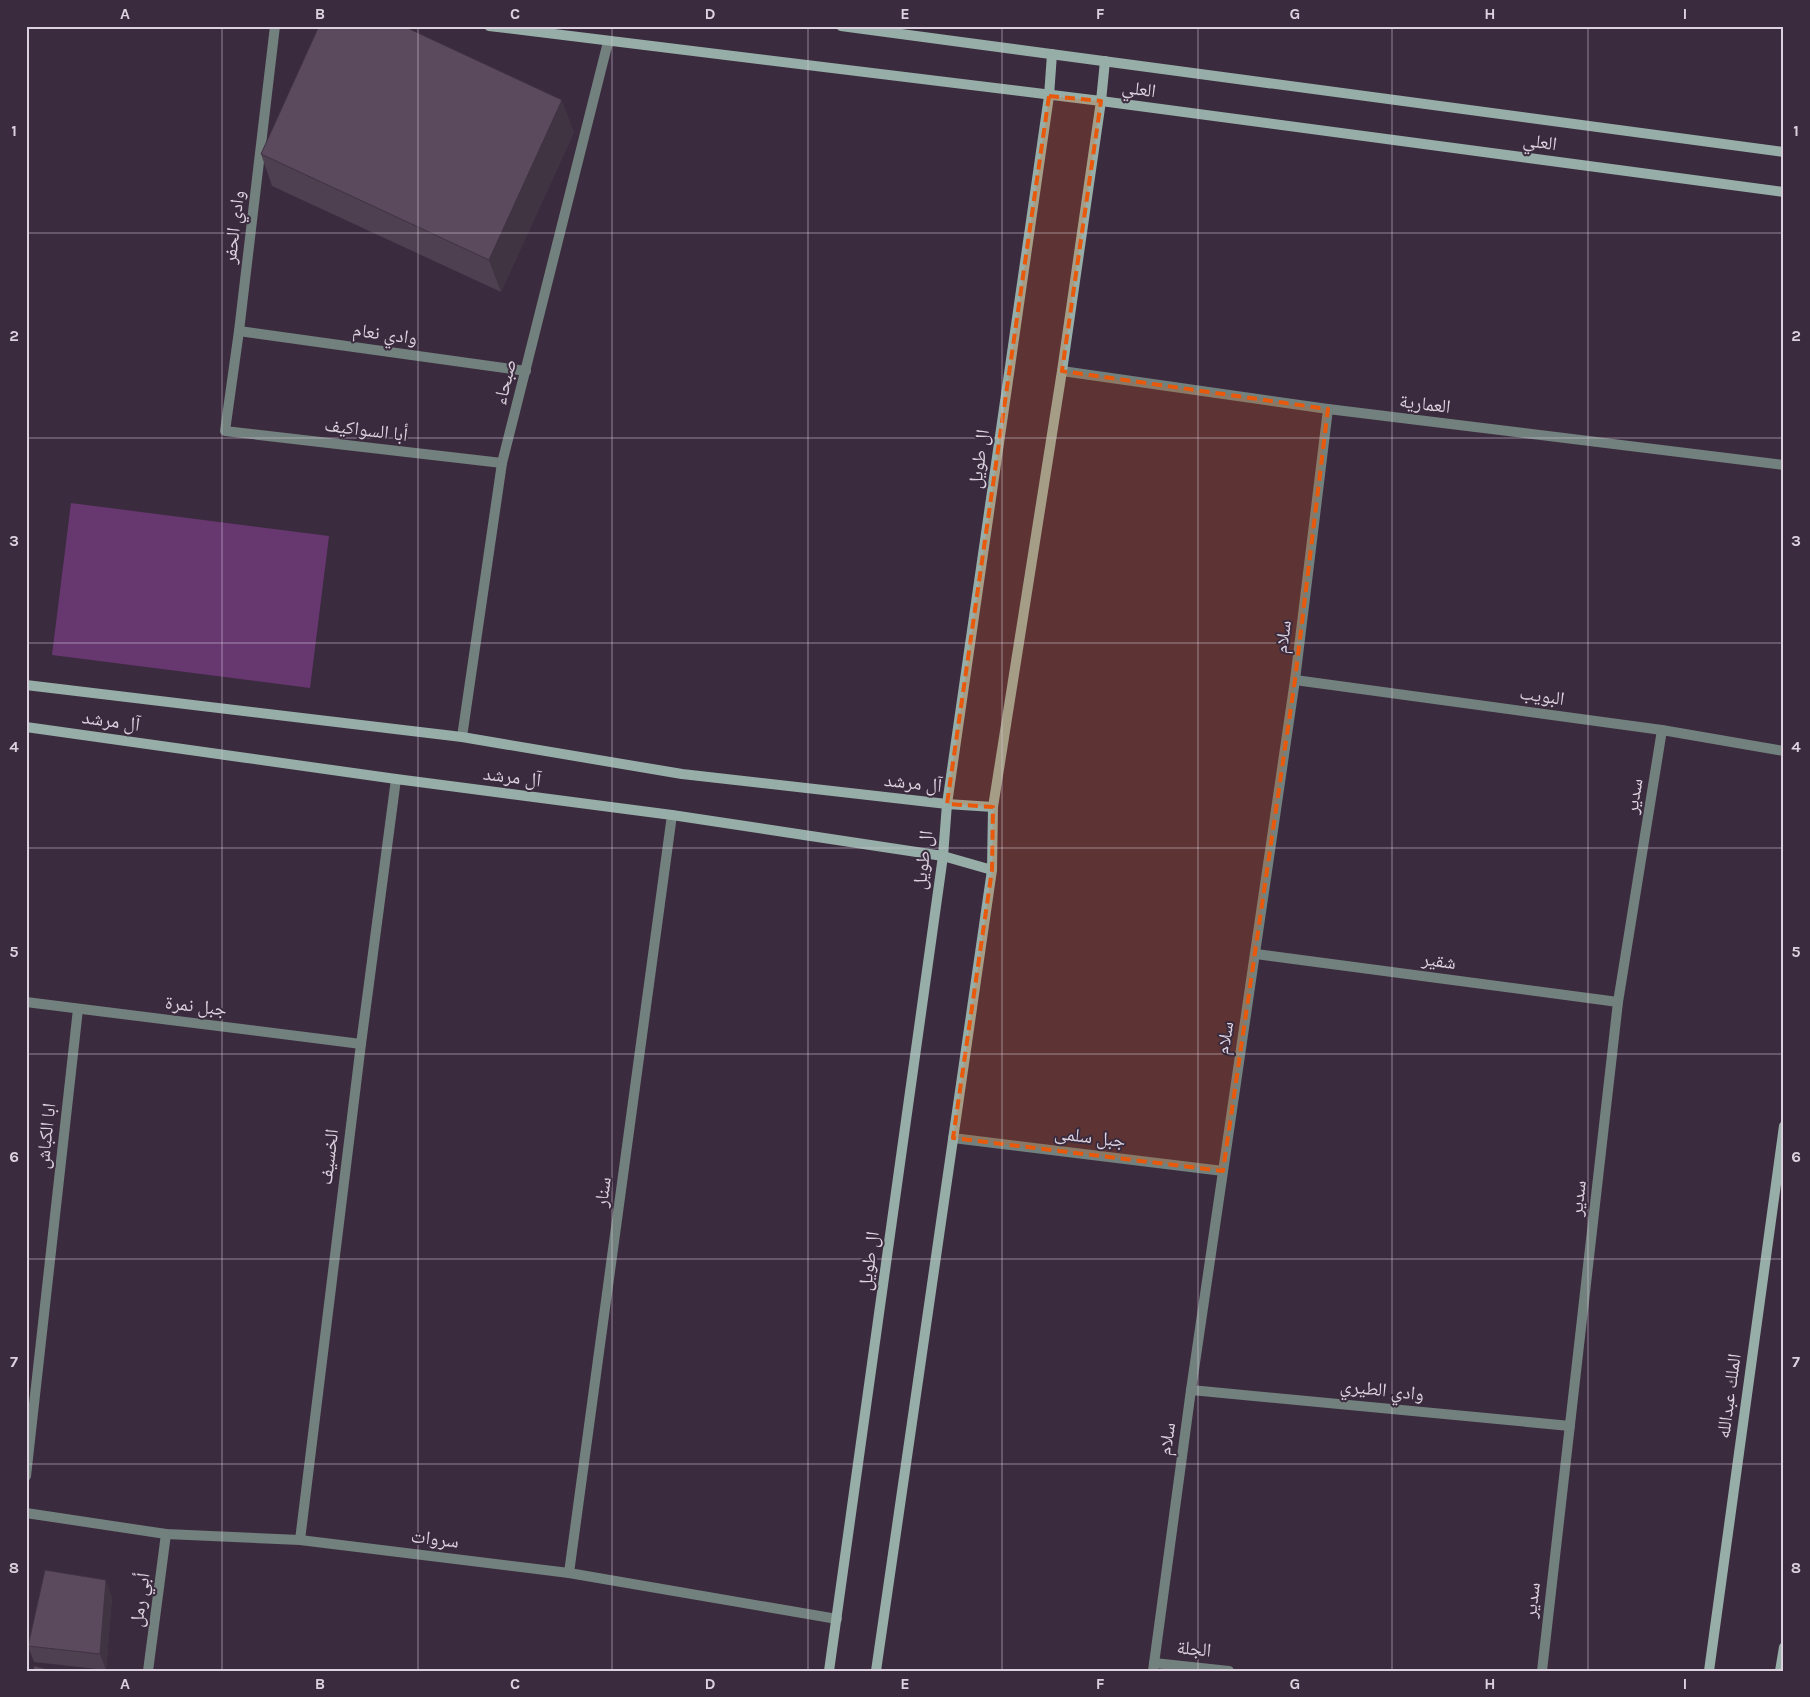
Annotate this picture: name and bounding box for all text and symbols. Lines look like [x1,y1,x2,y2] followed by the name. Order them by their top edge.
[120,4,130,23] text: A
[315,4,325,23] text: B
[510,4,520,23] text: C
[705,4,716,23] text: D
[900,4,910,23] text: E
[1096,4,1105,23] text: F
[1290,4,1300,23] text: G
[1484,4,1496,23] text: H
[1683,4,1687,23] text: I
[1120,76,1157,106] street label: العلي
[11,121,17,140] text: 1
[1793,121,1799,140] text: 1
[1521,129,1558,159] street label: العلي
[218,189,253,266] street label: وادي الحفر
[351,319,419,353] street label: وادي نعام
[9,326,19,345] text: 2
[1791,326,1801,345] text: 2
[489,357,521,407] street label: صبحاء
[1398,390,1452,418] street label: العمارية
[323,413,409,446] street label: أبا السواكيف
[964,428,994,490] street label: ال طويل
[9,531,19,550] text: 3
[1791,531,1801,550] text: 3
[1270,619,1298,655] street label: سلام
[1518,682,1566,710] street label: البويب
[81,706,142,736] street label: آل مرشد
[9,737,19,756] text: 4
[1791,737,1801,756] text: 4
[482,763,543,792] street label: آل مرشد
[883,769,944,797] street label: آل مرشد
[1620,777,1648,816] street label: سدير
[908,829,938,891] street label: ال طويل
[9,942,19,961] text: 5
[1791,942,1801,961] text: 5
[1419,948,1458,974] street label: شقير
[164,991,228,1021] street label: جبل نمرة
[1212,1020,1240,1057] street label: سلام
[32,1102,60,1170] street label: ابا الكباش
[1053,1122,1127,1152] street label: جبل سلمى
[315,1128,343,1186] street label: الخسيف
[9,1147,19,1166] text: 6
[1791,1147,1801,1166] text: 6
[590,1176,616,1209] street label: سنار
[1565,1179,1591,1218] street label: سدير
[854,1230,884,1292] street label: ال طويل
[10,1352,18,1371] text: 7
[1712,1352,1746,1440] street label: الملك عبدالله
[1792,1352,1800,1371] text: 7
[1339,1375,1425,1409] street label: وادي الطيري
[1154,1421,1182,1457] street label: سلام
[410,1525,460,1553] street label: سروات
[9,1558,19,1577] text: 8
[1791,1558,1801,1577] text: 8
[125,1571,158,1629] street label: أبي رمل
[1519,1581,1545,1620] street label: سدير
[1176,1636,1212,1662] street label: الجلة
[120,1674,130,1693] text: A
[315,1674,325,1693] text: B
[510,1674,520,1693] text: C
[705,1674,716,1693] text: D
[900,1674,910,1693] text: E
[1096,1674,1105,1693] text: F
[1290,1674,1300,1693] text: G
[1484,1674,1496,1693] text: H
[1683,1674,1687,1693] text: I

